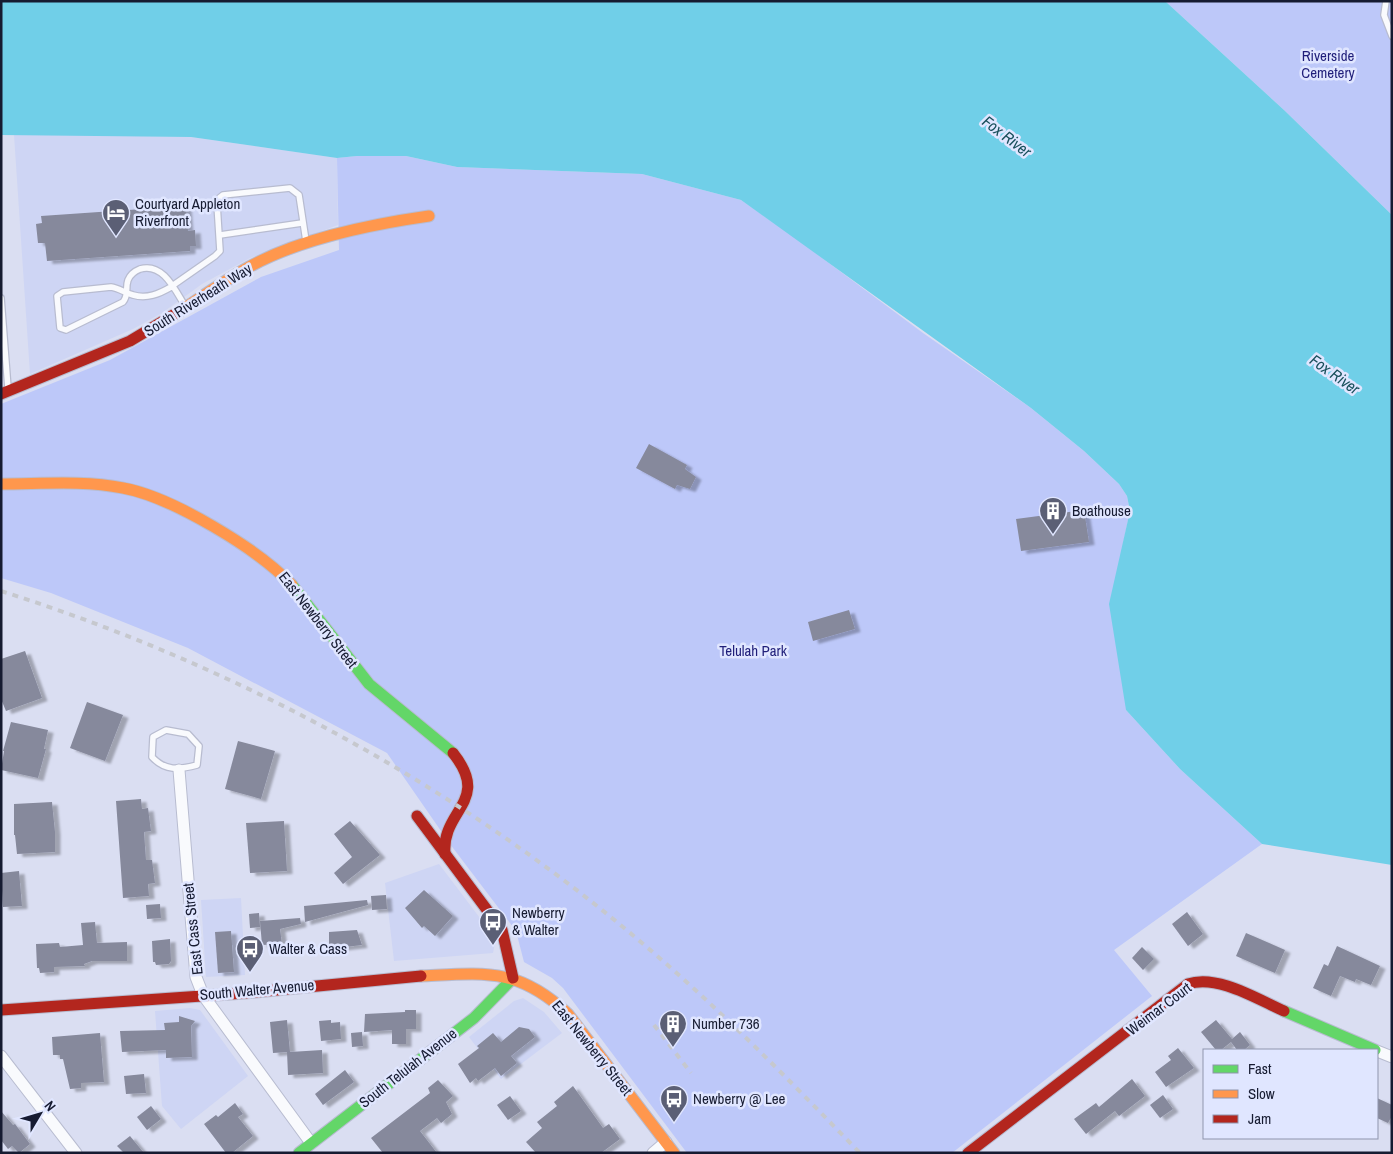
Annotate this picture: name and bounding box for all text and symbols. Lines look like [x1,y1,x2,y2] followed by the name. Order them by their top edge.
[1301,45,1356,83] park label: Riverside Cemetery
[978,110,1037,162] water label: Fox River
[135,193,240,231] place label: Courtyard Appleton Riverfront
[101,198,131,237] hotel icon: Courtyard Appleton Riverfront
[140,258,256,341] street label: South Riverheath Way
[1306,349,1365,400] water label: Fox River
[1038,496,1068,535] building icon: Boathouse
[1072,500,1131,521] place label: Boathouse
[274,567,363,673] street label: East Newberry Street
[719,640,788,661] park label: Telulah Park
[177,881,208,976] street label: East Cass Street
[512,902,565,940] place label: Newberry & Walter
[478,907,508,946] bus stop icon: Newberry & Walter
[235,934,265,973] bus stop icon: Walter & Cass
[269,938,347,959] place label: Walter & Cass
[199,974,315,1005] street label: South Walter Avenue
[1122,977,1196,1040] street label: Weimar Court
[547,996,638,1100] street label: East Newberry Street
[658,1009,688,1048] building icon: Number 736
[692,1013,760,1034] place label: Number 736
[355,1023,461,1112] street label: South Telulah Avenue
[1203,1049,1378,1139] legend
[1248,1058,1272,1079] text: Fast
[1248,1083,1275,1104] text: Slow
[659,1084,689,1123] bus stop icon: Newberry @ Lee
[693,1088,786,1109] place label: Newberry @ Lee
[15,1089,65,1139] north arrow
[41,1097,60,1115] text: N
[1248,1108,1271,1129] text: Jam

